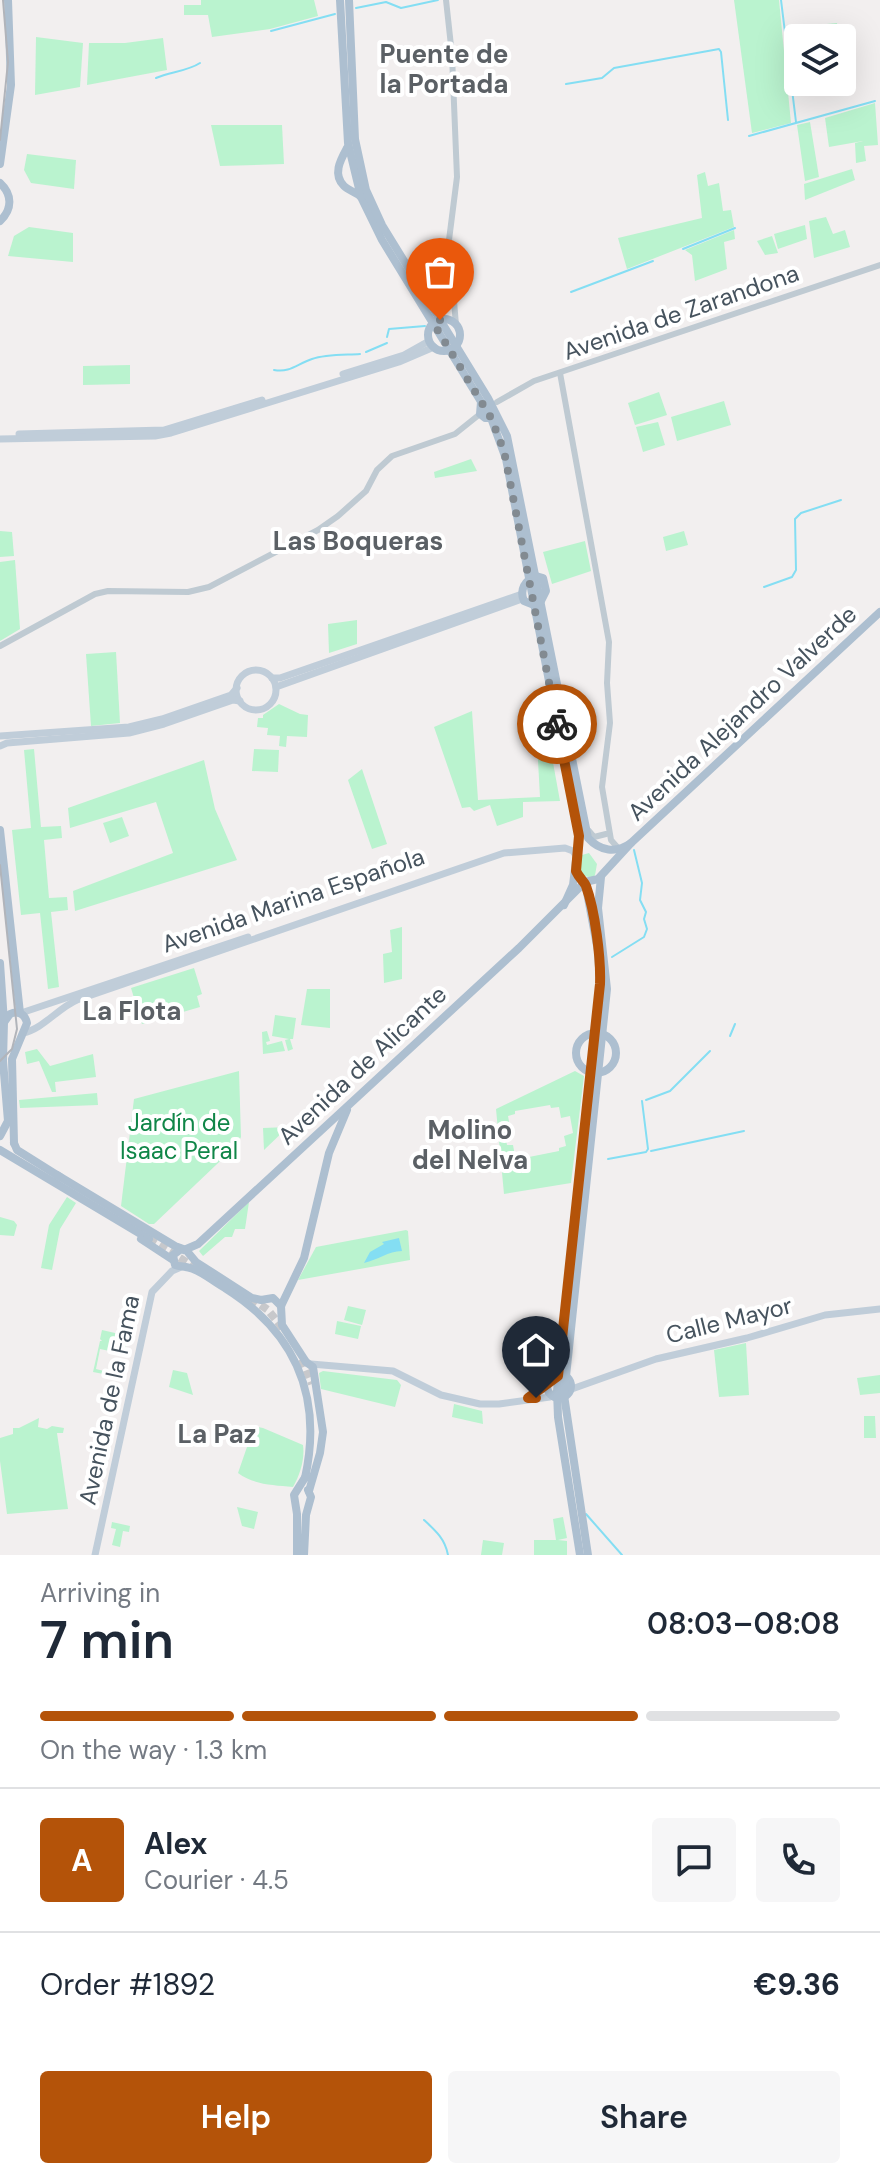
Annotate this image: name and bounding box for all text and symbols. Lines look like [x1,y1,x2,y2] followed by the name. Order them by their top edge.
[784,24,856,96] map controls
[784,24,856,96] button: layers
[379,37,509,101] district label: Puente de la Portada
[406,238,474,320] pin
[418,250,462,294] icon: bag
[559,257,803,367] street label: Avenida de Zarandona
[273,524,443,558] district label: Las Boqueras
[621,599,863,827] street label: Avenida Alejandro Valverde
[517,684,597,764] courier
[535,702,579,746] icon: bike
[158,840,428,960] street label: Avenida Marina Española
[271,979,453,1151] street label: Avenida de Alicante
[82,994,182,1028] district label: La Flota
[120,1107,238,1166] park label: Jardín de Isaac Peral
[412,1113,528,1177] district label: Molino del Nelva
[663,1289,796,1351] street label: Calle Mayor
[72,1292,146,1508] street label: Avenida de la Fama
[502,1316,570,1398] pin
[514,1328,558,1372] icon: home
[178,1417,256,1451] district label: La Paz
[40,1576,160,1610] text: Arriving in
[647,1604,840,1643] text: 08:03–08:08
[40,1606,174,1674] text: 7 min
[40,1733,267,1767] text: On the way · 1.3 km
[652,1818,736,1902] button: chat
[756,1818,840,1902] button: phone
[144,1824,207,1863] text: Alex
[71,1841,93,1880] text: A
[144,1863,289,1897] text: Courier · 4.5
[40,1965,215,2004] text: Order #1892
[753,1965,840,2004] text: €9.36
[40,2071,432,2163] button: Help
[448,2071,840,2163] button: Share

